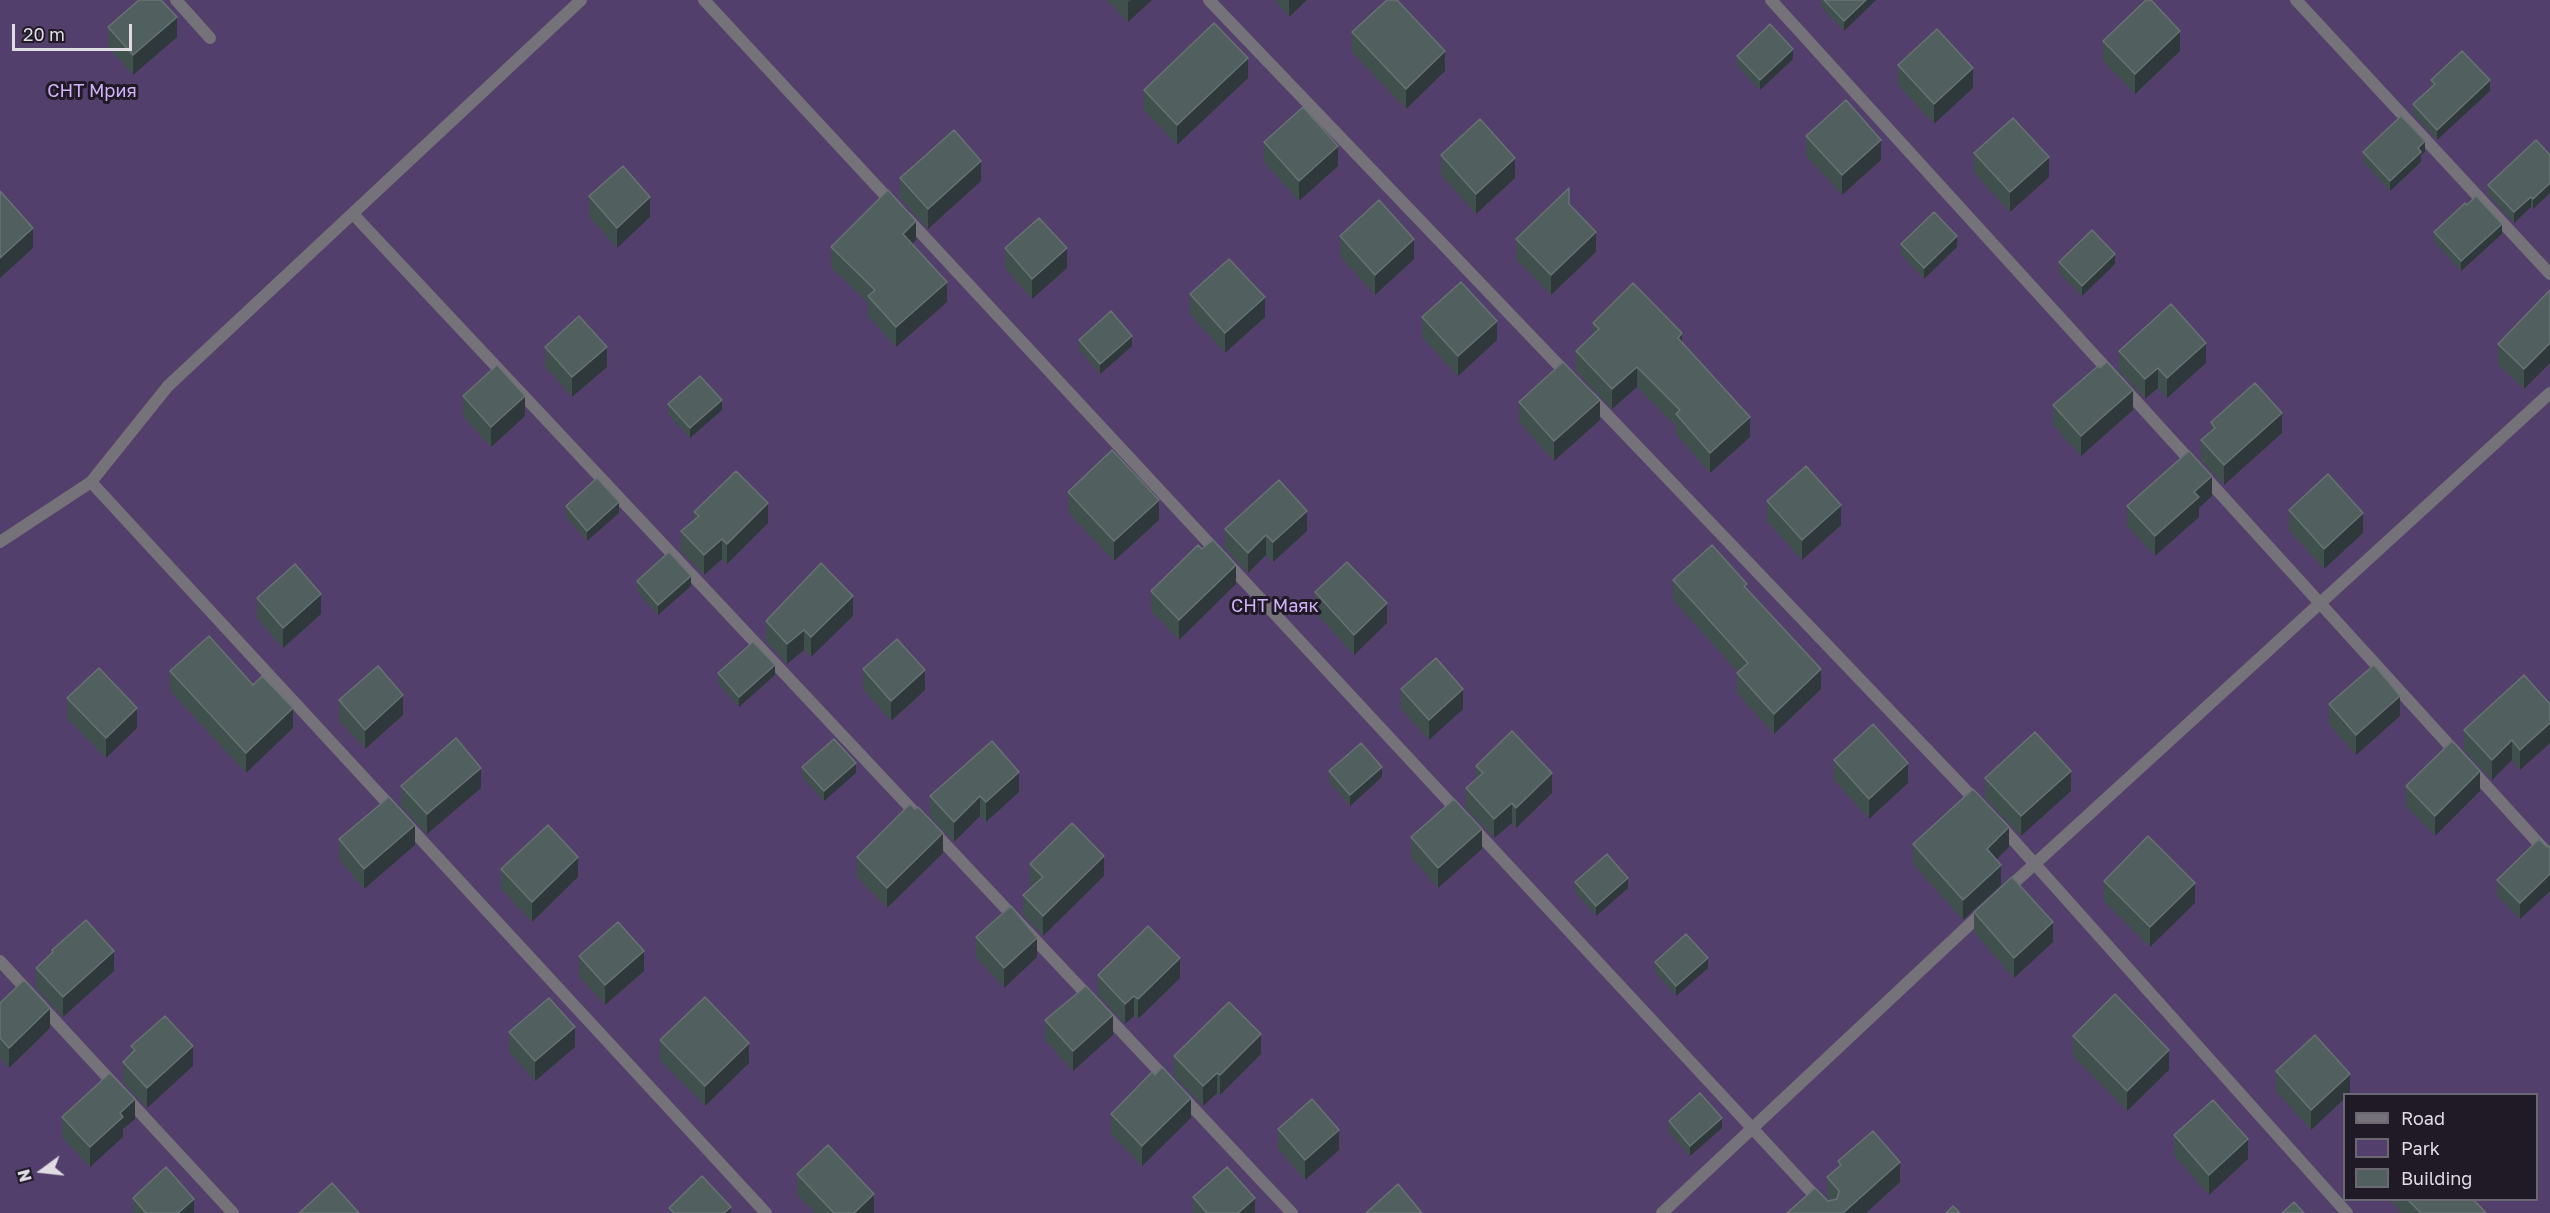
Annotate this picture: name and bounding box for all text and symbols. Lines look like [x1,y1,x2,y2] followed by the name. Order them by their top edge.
[15,12,135,50] scale bar
[23,23,65,45] text: 20 m
[47,80,137,102] park label: СНТ Мрия
[1231,595,1319,617] park label: СНТ Маяк
[2343,1093,2538,1201] legend
[2401,1107,2445,1129] text: Road
[2401,1137,2440,1159] text: Park
[12,1141,72,1201] north arrow
[13,1167,36,1184] text: N
[2401,1167,2472,1189] text: Building

